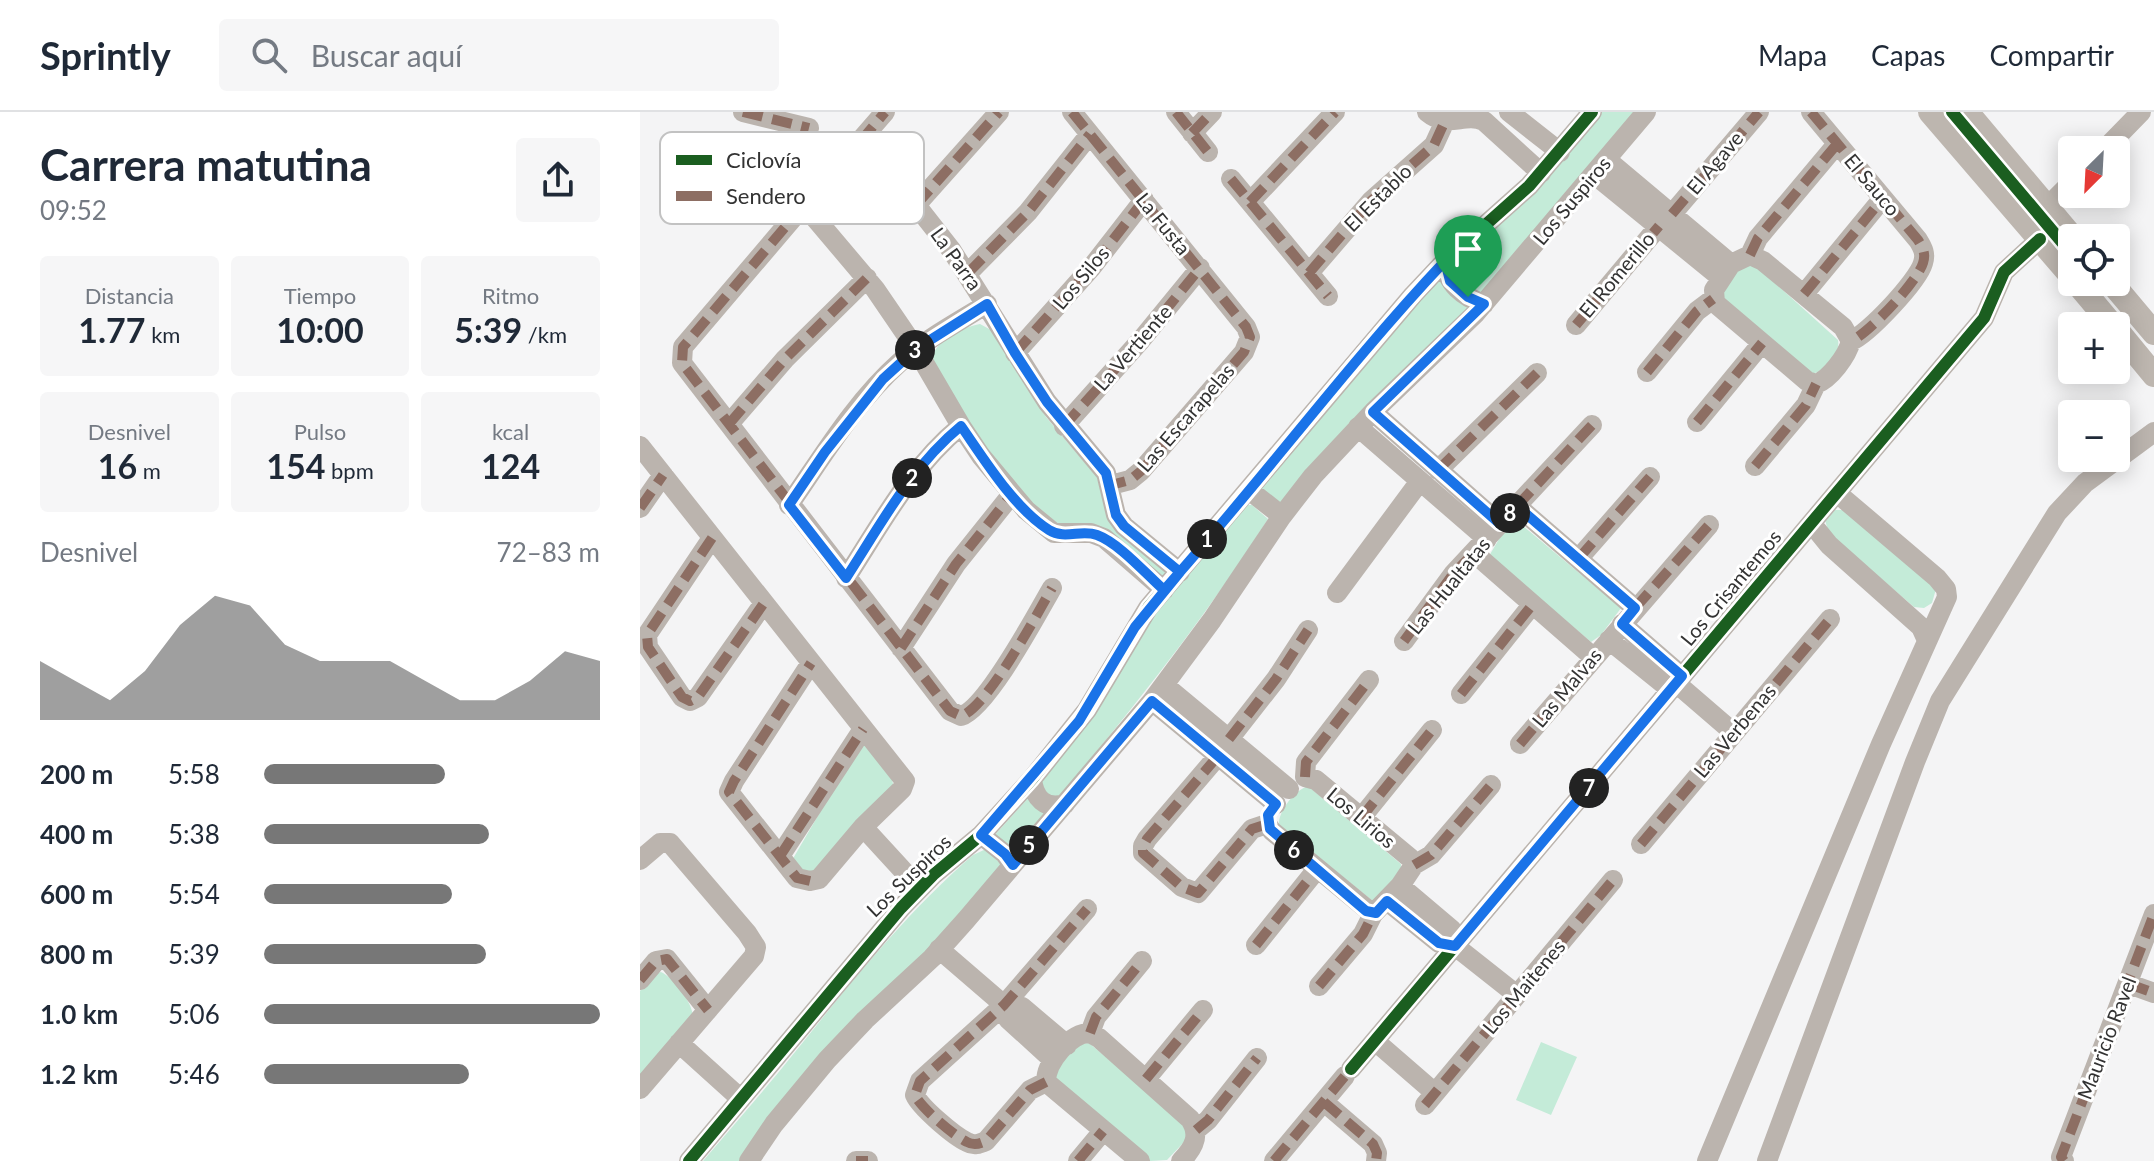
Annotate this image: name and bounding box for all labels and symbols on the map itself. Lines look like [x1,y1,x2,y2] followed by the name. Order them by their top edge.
[1681,126,1748,199] street label: El Agave
[660,132,924,224] legend
[2058,136,2130,208] north arrow
[726,146,801,173] text: Ciclovía
[1840,148,1906,220] street label: El Sauco
[1527,151,1615,249] street label: Los Suspiros
[1338,158,1416,236] street label: El Establo
[726,182,806,209] text: Sendero
[1132,188,1196,259] street label: La Fusta
[1434,215,1502,297] pin
[926,223,987,294] street label: La Parra
[1573,227,1659,322] street label: El Romerillo
[1047,241,1114,314] street label: Los Silos
[1088,299,1176,395] street label: La Vertiente
[895,330,935,370] pin: 3
[1132,358,1239,476] street label: Las Escarapelas
[892,458,932,498] pin: 2
[1490,493,1530,533] pin: 8
[1187,519,1227,559] pin: 1
[1675,525,1786,650] street label: Los Crisantemos
[1402,532,1495,639] street label: Las Hualtatas
[1526,643,1606,732] street label: Las Malvas
[1688,679,1780,782] street label: Las Verbenas
[1569,768,1609,808] pin: 7
[1323,782,1401,853] street label: Los Lirios
[1009,825,1049,865] pin: 5
[861,829,955,921] street label: Los Suspiros
[1274,830,1314,870] pin: 6
[1477,934,1570,1038] street label: Los Maitenes
[2072,973,2141,1102] street label: Mauricio Ravel

